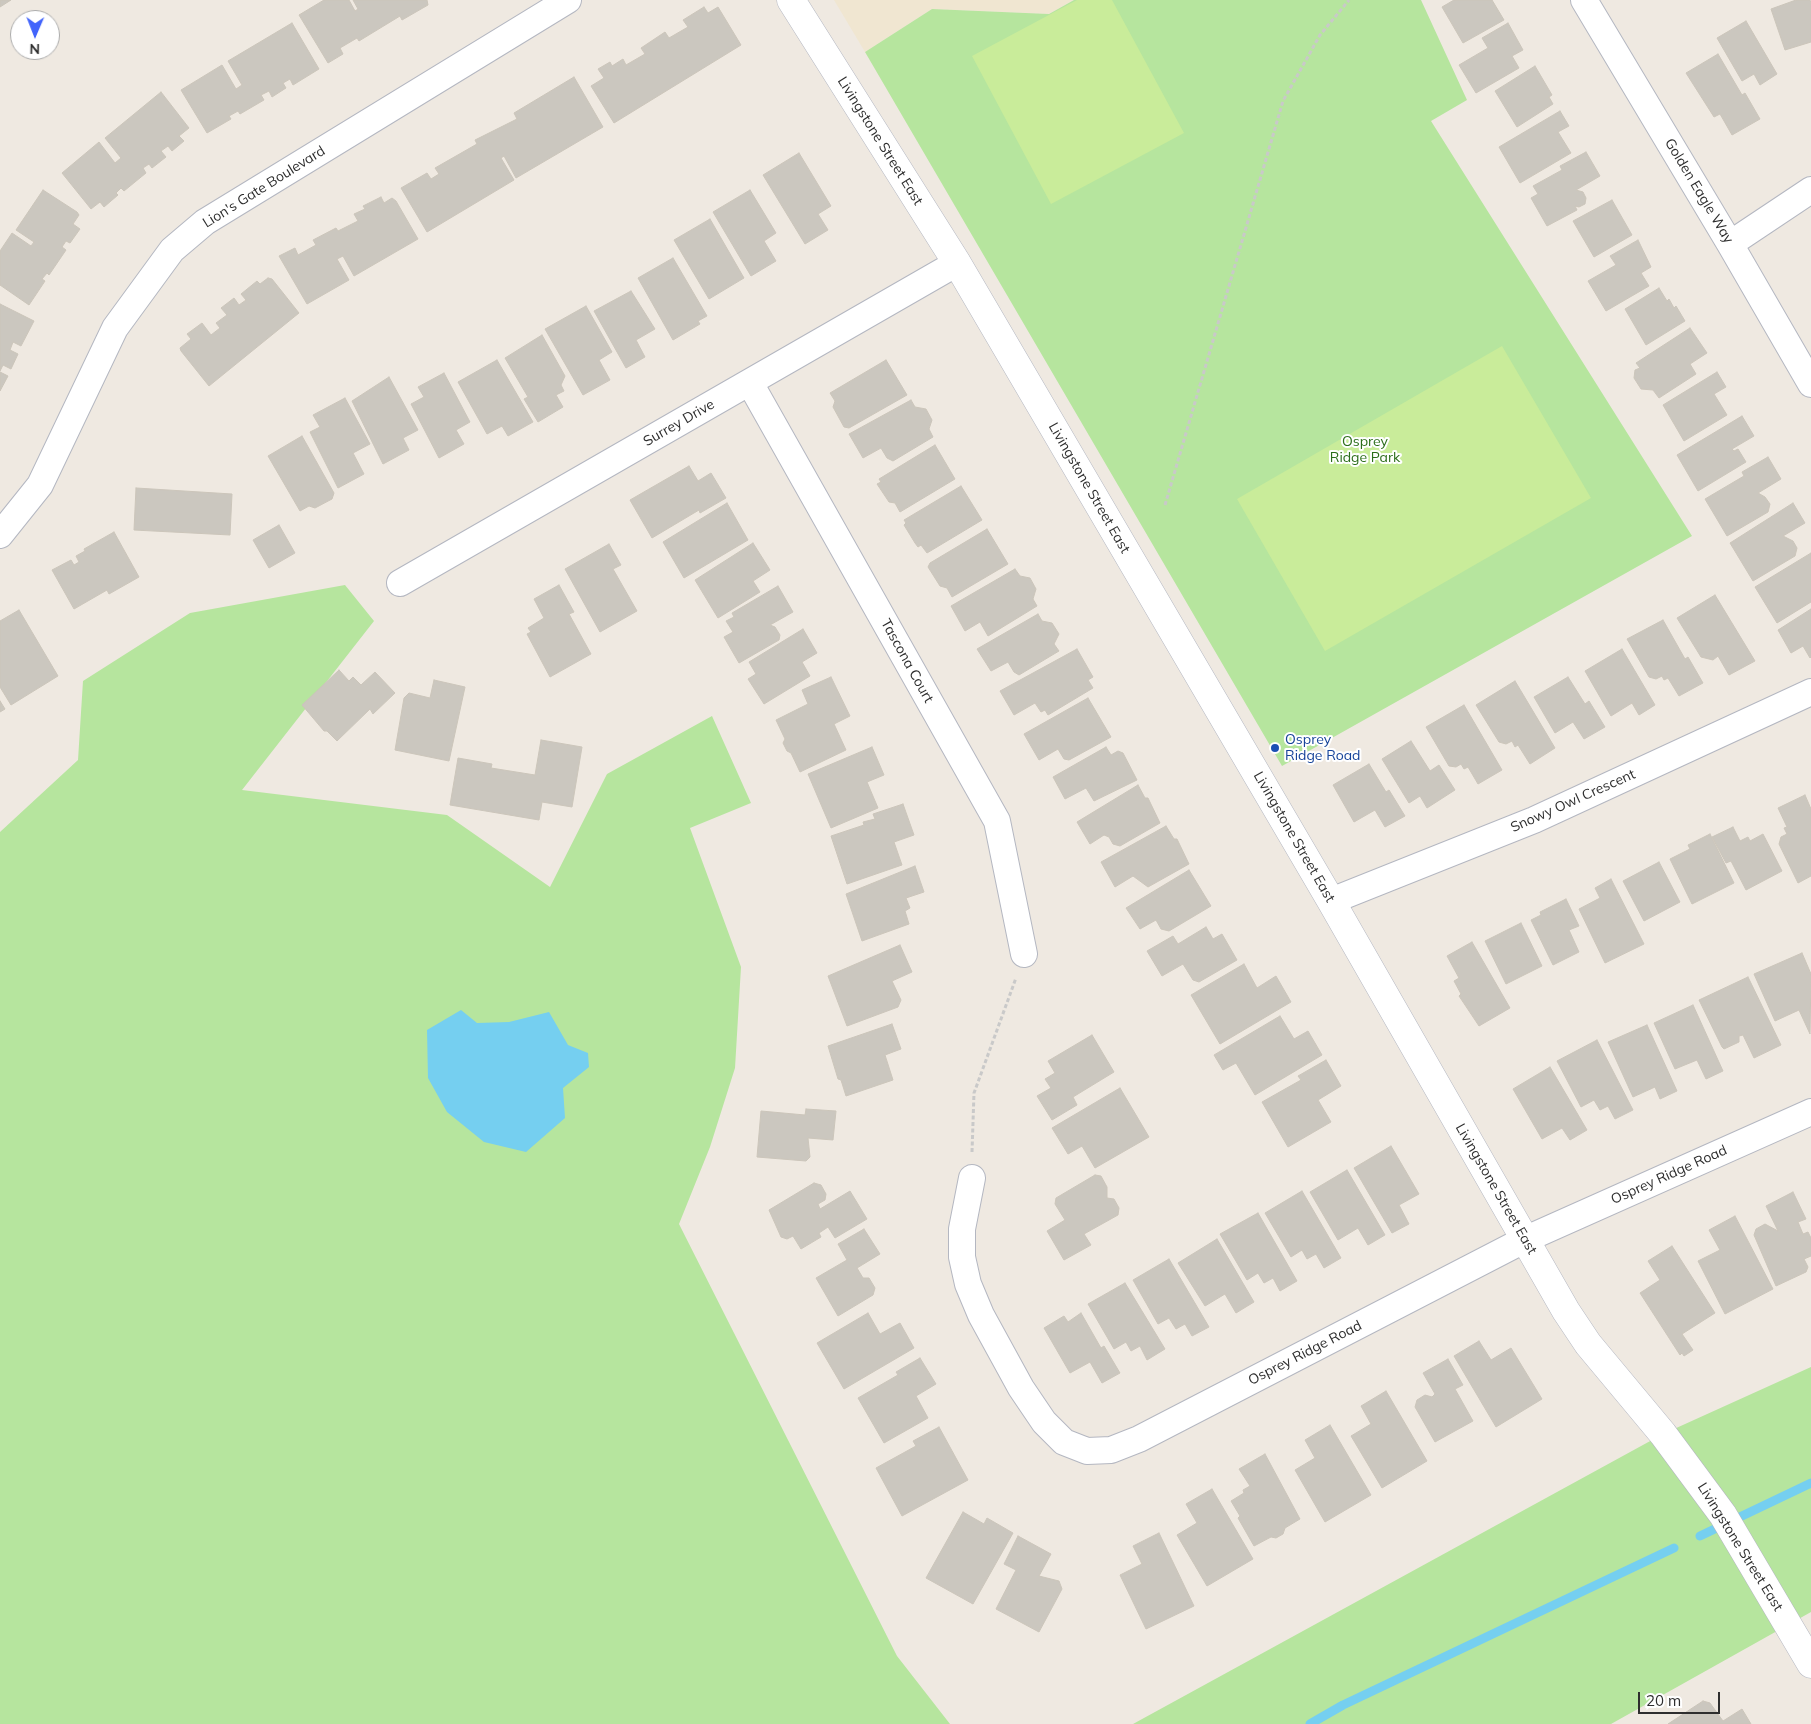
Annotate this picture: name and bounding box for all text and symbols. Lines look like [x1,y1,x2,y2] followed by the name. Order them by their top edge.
[10,10,60,60] north arrow
[29,40,40,58] text: N
[834,74,926,208] street label: Livingstone Street East
[1661,135,1737,247] street label: Golden Eagle Way
[200,142,328,232] street label: Lion's Gate Boulevard
[640,396,718,450] street label: Surrey Drive
[1045,420,1133,556] street label: Livingstone Street East
[1330,434,1400,467] park label: Osprey Ridge Park
[877,616,937,706] street label: Tascona Court
[1285,732,1360,764] place label: Osprey Ridge Road
[1269,742,1281,754] marker: Osprey Ridge Road
[1508,766,1638,836] street label: Snowy Owl Crescent
[1250,769,1338,905] street label: Livingstone Street East
[1452,1121,1540,1257] street label: Livingstone Street East
[1608,1142,1730,1208] street label: Osprey Ridge Road
[1245,1317,1365,1389] street label: Osprey Ridge Road
[1694,1480,1786,1614] street label: Livingstone Street East
[1641,1682,1724,1714] scale bar
[1646,1691,1681,1710] text: 20 m

